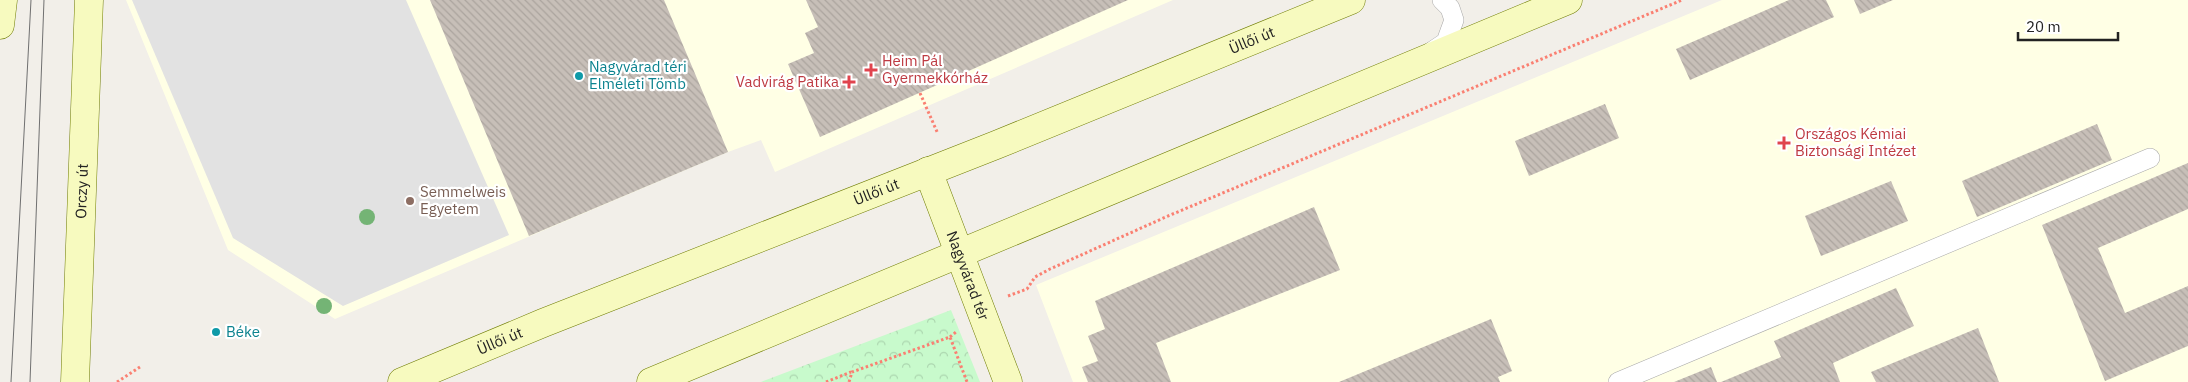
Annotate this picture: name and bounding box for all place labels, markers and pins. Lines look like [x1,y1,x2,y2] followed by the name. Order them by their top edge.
[882,51,988,87] place label: Heim Pál Gyermekkórház
[589,57,687,93] place label: Nagyvárad téri Elméleti Tömb
[864,63,878,77] marker: Heim Pál Gyermekkórház
[573,70,585,82] marker: Nagyvárad téri Elméleti Tömb
[736,72,839,91] place label: Vadvirág Patika
[843,76,855,88] marker: Vadvirág Patika
[1795,124,1916,160] place label: Országos Kémiai Biztonsági Intézet
[1777,136,1791,150] marker: Országos Kémiai Biztonsági Intézet
[420,182,506,218] place label: Semmelweis Egyetem
[404,195,416,207] marker: Semmelweis Egyetem
[226,322,260,341] place label: Béke
[210,326,222,338] marker: Béke

